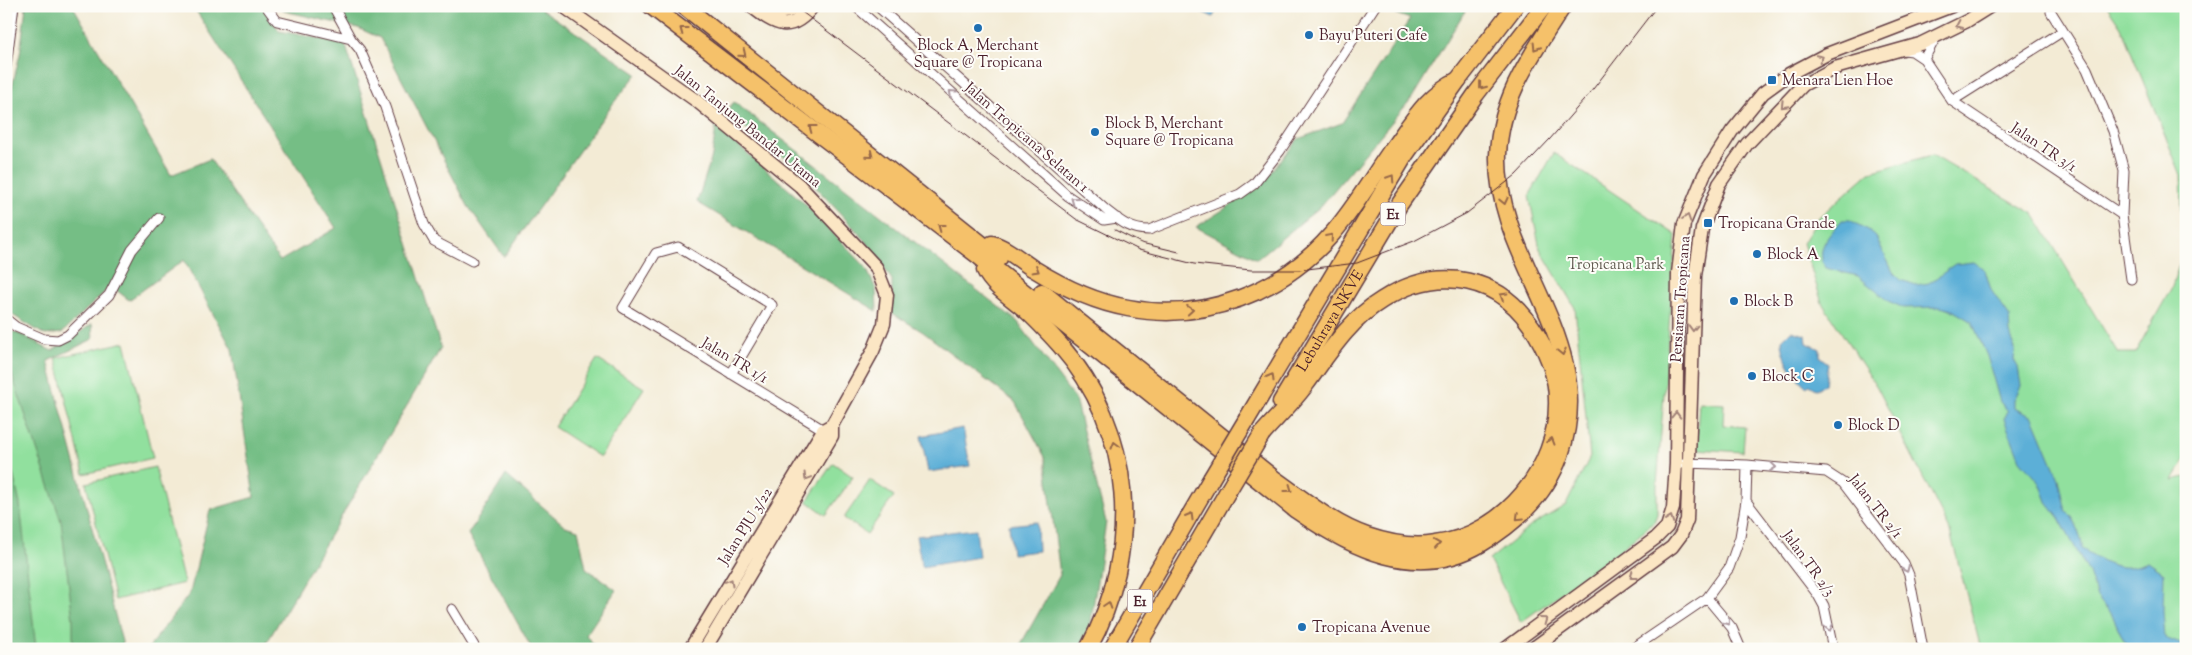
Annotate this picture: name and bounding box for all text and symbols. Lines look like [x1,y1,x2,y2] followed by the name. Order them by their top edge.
[1955,19,1964,29] one-way arrow
[972,22,984,34] marker: Block A, Merchant Square @ Tropicana
[1319,26,1427,47] place label: Bayu Puteri Cafe
[679,27,689,36] one-way arrow
[1303,29,1315,41] marker: Bayu Puteri Cafe
[914,36,1042,74] place label: Block A, Merchant Square @ Tropicana
[1533,42,1543,51] one-way arrow
[737,48,746,56] one-way arrow
[1815,54,1824,64] one-way arrow
[668,61,825,193] street label: Jalan Tanjung Bandar Utama
[1782,71,1893,92] place label: Menara Lien Hoe
[1766,74,1778,86] marker: Menara Lien Hoe
[959,78,1093,198] street label: Jalan Tropicana Selatan 1
[1479,80,1487,89] one-way arrow
[949,90,958,99] one-way arrow
[1781,99,1790,108] one-way arrow
[1105,114,1234,152] place label: Block B, Merchant Square @ Tropicana
[2005,118,2080,178] street label: Jalan TR 3/1
[809,126,818,134] one-way arrow
[1089,126,1101,138] marker: Block B, Merchant Square @ Tropicana
[864,149,873,157] one-way arrow
[1384,174,1394,183] one-way arrow
[1498,196,1509,205] one-way arrow
[1070,197,1080,206] one-way arrow
[1380,202,1406,225] road number: E1
[1681,214,1691,223] one-way arrow
[1718,214,1835,235] place label: Tropicana Grande
[1702,217,1714,229] marker: Tropicana Grande
[937,224,947,233] one-way arrow
[1324,233,1333,242] one-way arrow
[1667,235,1696,363] street label: Persiaran Tropicana
[1767,245,1819,266] place label: Block A
[1751,248,1763,260] marker: Block A
[1568,255,1664,276] park label: Tropicana Park
[1030,264,1039,274] one-way arrow
[1293,267,1370,376] street label: Lebuhraya NKVE
[1744,292,1794,313] place label: Block B
[1499,293,1508,303] one-way arrow
[1728,295,1740,307] marker: Block B
[1186,305,1194,316] one-way arrow
[1688,324,1698,332] one-way arrow
[696,333,771,389] street label: Jalan TR 1/1
[1556,348,1567,357] one-way arrow
[1762,367,1814,388] place label: Block C
[1746,370,1758,382] marker: Block C
[1265,374,1275,383] one-way arrow
[1671,411,1681,418] one-way arrow
[1848,416,1900,437] place label: Block D
[1832,419,1844,431] marker: Block D
[1545,437,1555,445] one-way arrow
[1110,441,1120,449] one-way arrow
[1770,461,1778,472] one-way arrow
[1842,470,1907,543] street label: Jalan TR 2/1
[803,472,813,481] one-way arrow
[1283,483,1293,492] one-way arrow
[714,484,778,570] street label: Jalan PJU 3/22
[1515,511,1524,520] one-way arrow
[1183,513,1193,522] one-way arrow
[1664,516,1674,524] one-way arrow
[1776,526,1839,601] street label: Jalan TR 2/3
[1433,539,1441,549] one-way arrow
[1900,564,1911,573] one-way arrow
[1629,570,1639,579] one-way arrow
[723,579,733,588] one-way arrow
[1128,590,1152,612] road number: E1
[1102,601,1112,609] one-way arrow
[1722,616,1731,625] one-way arrow
[1538,617,1548,626] one-way arrow
[1312,618,1430,639] place label: Tropicana Avenue
[1296,621,1308,633] marker: Tropicana Avenue
[1823,624,1834,632] one-way arrow

